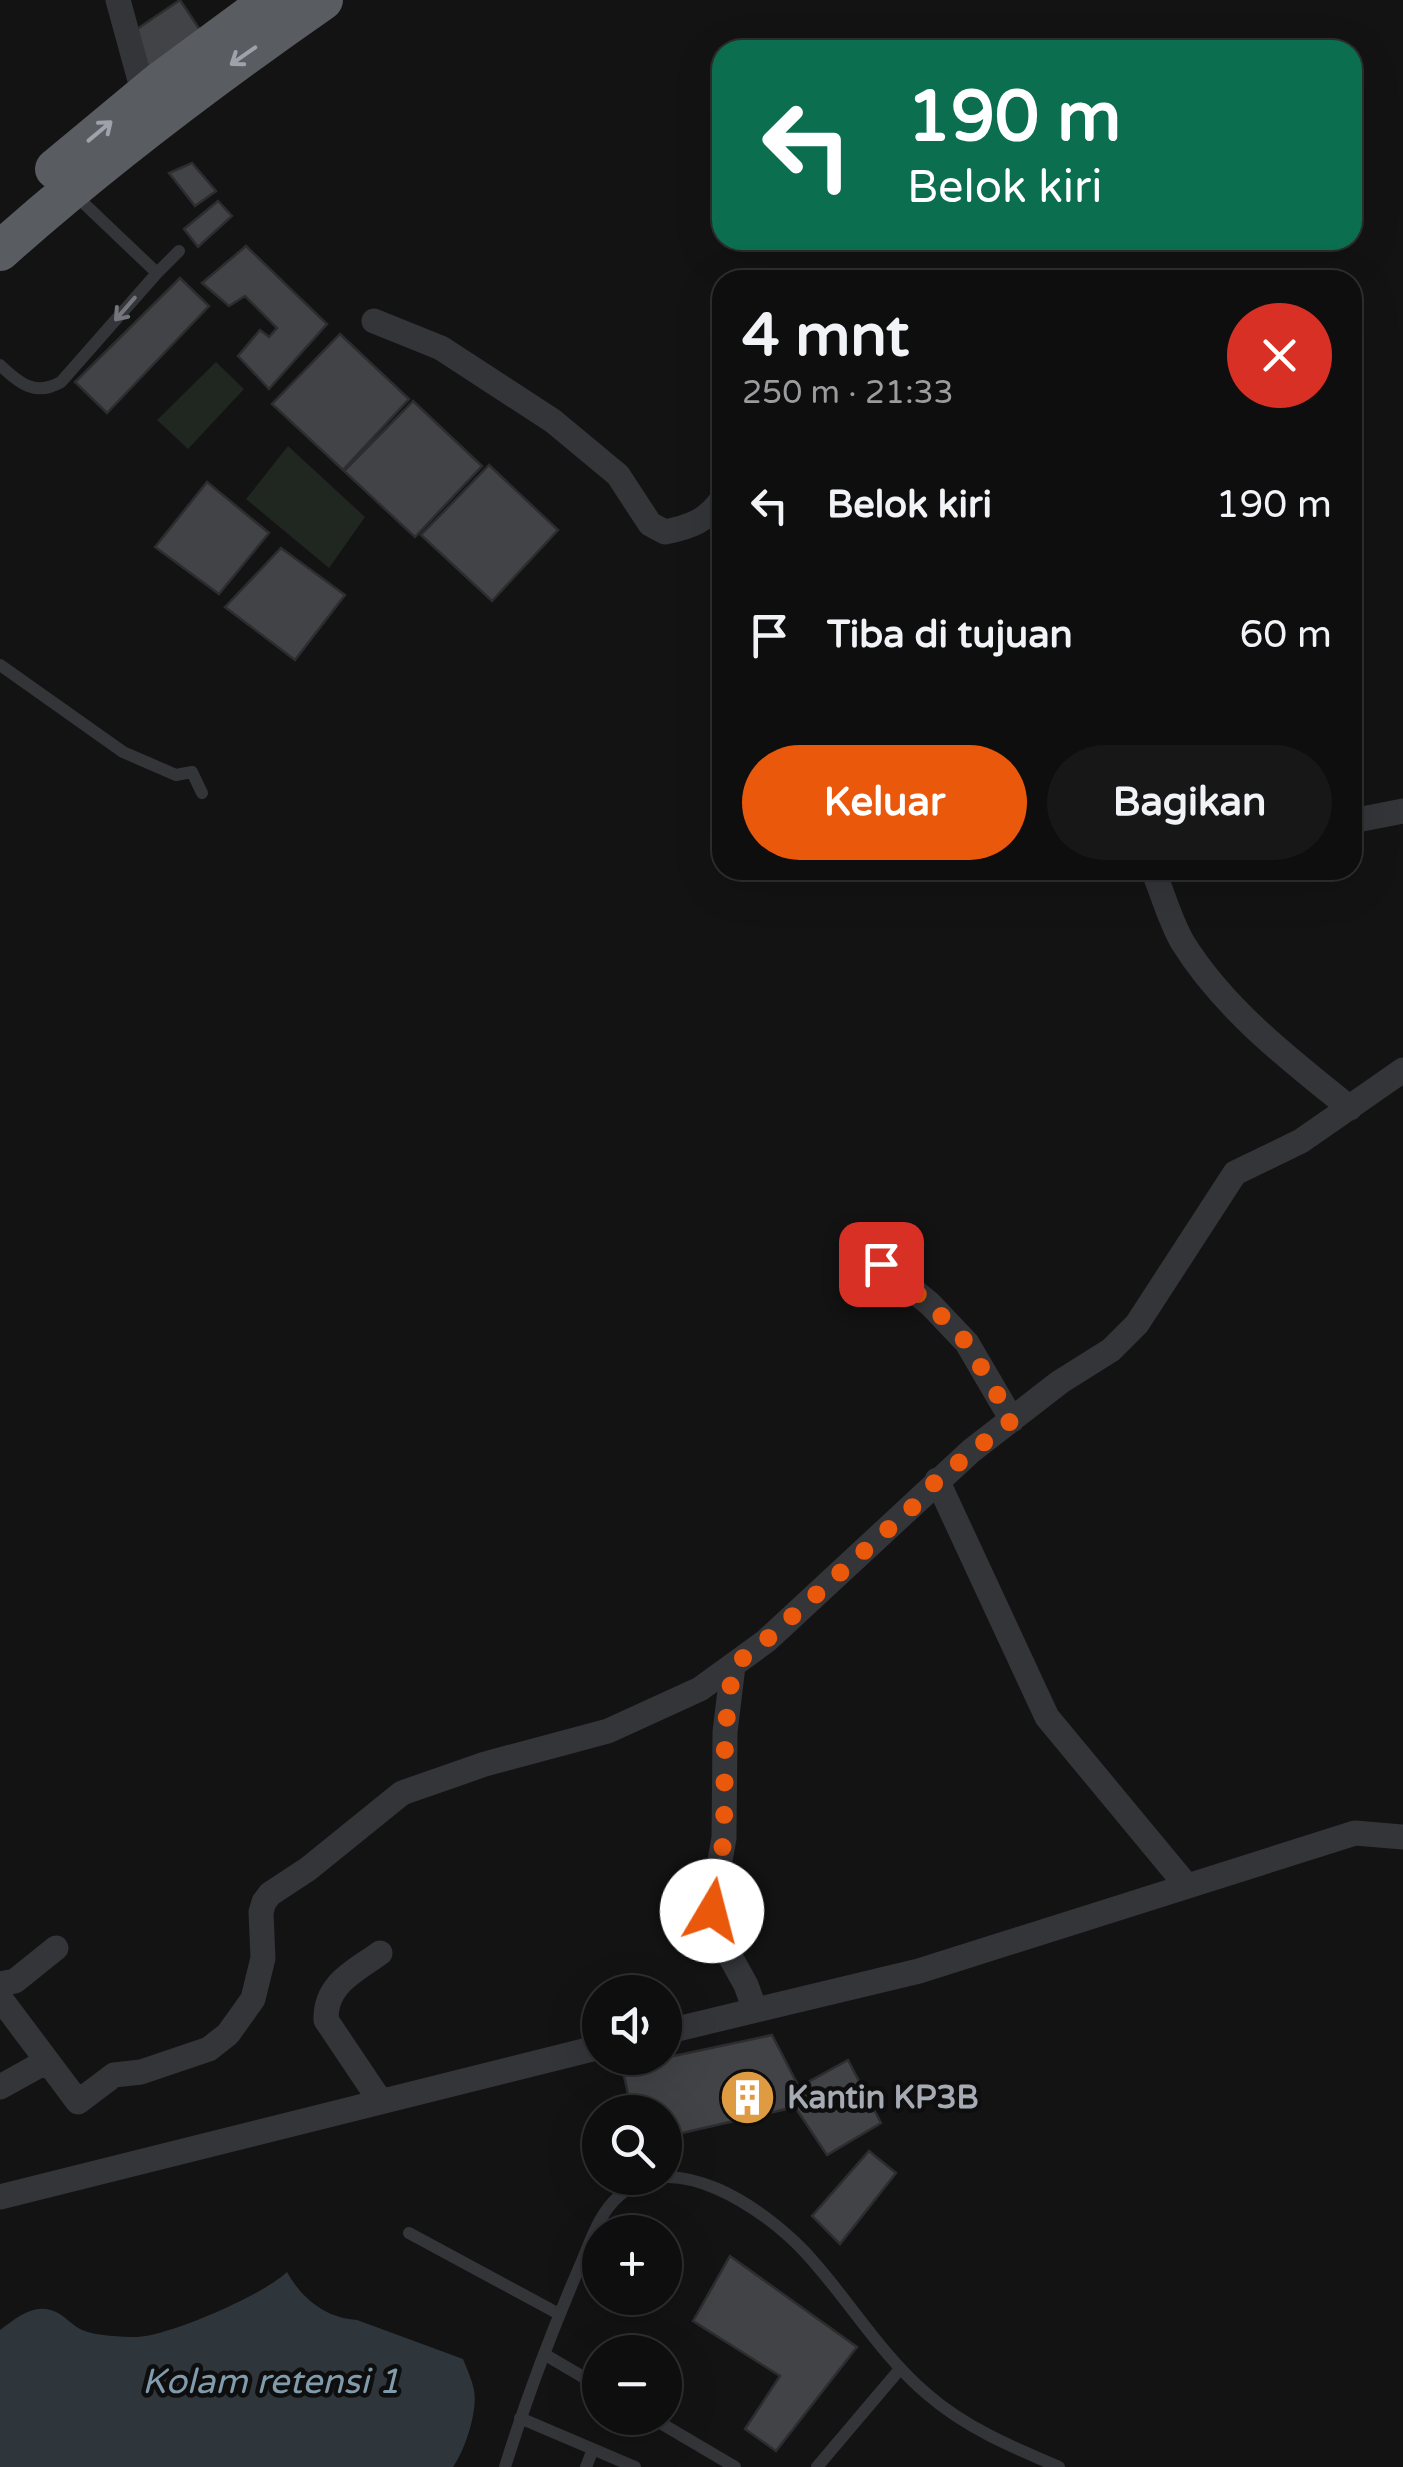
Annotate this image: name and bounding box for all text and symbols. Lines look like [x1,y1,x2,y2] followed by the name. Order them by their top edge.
[230,45,257,66] one-way arrow
[907,76,1121,160] text: 190 m
[742,80,872,210] icon: left
[86,120,112,142] one-way arrow
[907,161,1102,215] text: Belok kiri
[114,296,136,322] one-way arrow
[742,300,909,372] text: 4 mnt
[1227,303,1332,408] button: close
[742,374,954,412] text: 250 m · 21:33
[742,478,797,533] icon: left
[827,482,992,528] text: Belok kiri
[1216,482,1332,528] text: 190 m
[742,608,797,663] icon: arrive
[827,612,1073,658] text: Tiba di tujuan
[1240,612,1332,658] text: 60 m
[742,745,1027,860] button: Keluar
[1047,745,1332,860] button: Bagikan
[839,1222,924,1307] pin
[854,1237,909,1292] icon: arrive
[660,1859,764,1963] position arrow
[582,1975,682,2435] map controls
[582,1975,682,2075] button: sound
[718,2067,778,2127] building icon: Kantin KP3B
[787,2079,979,2117] place label: Kantin KP3B
[582,2095,682,2195] button: search
[582,2215,682,2315] button: +
[582,2335,682,2435] button: −
[142,2361,400,2403] water label: Kolam retensi 1

